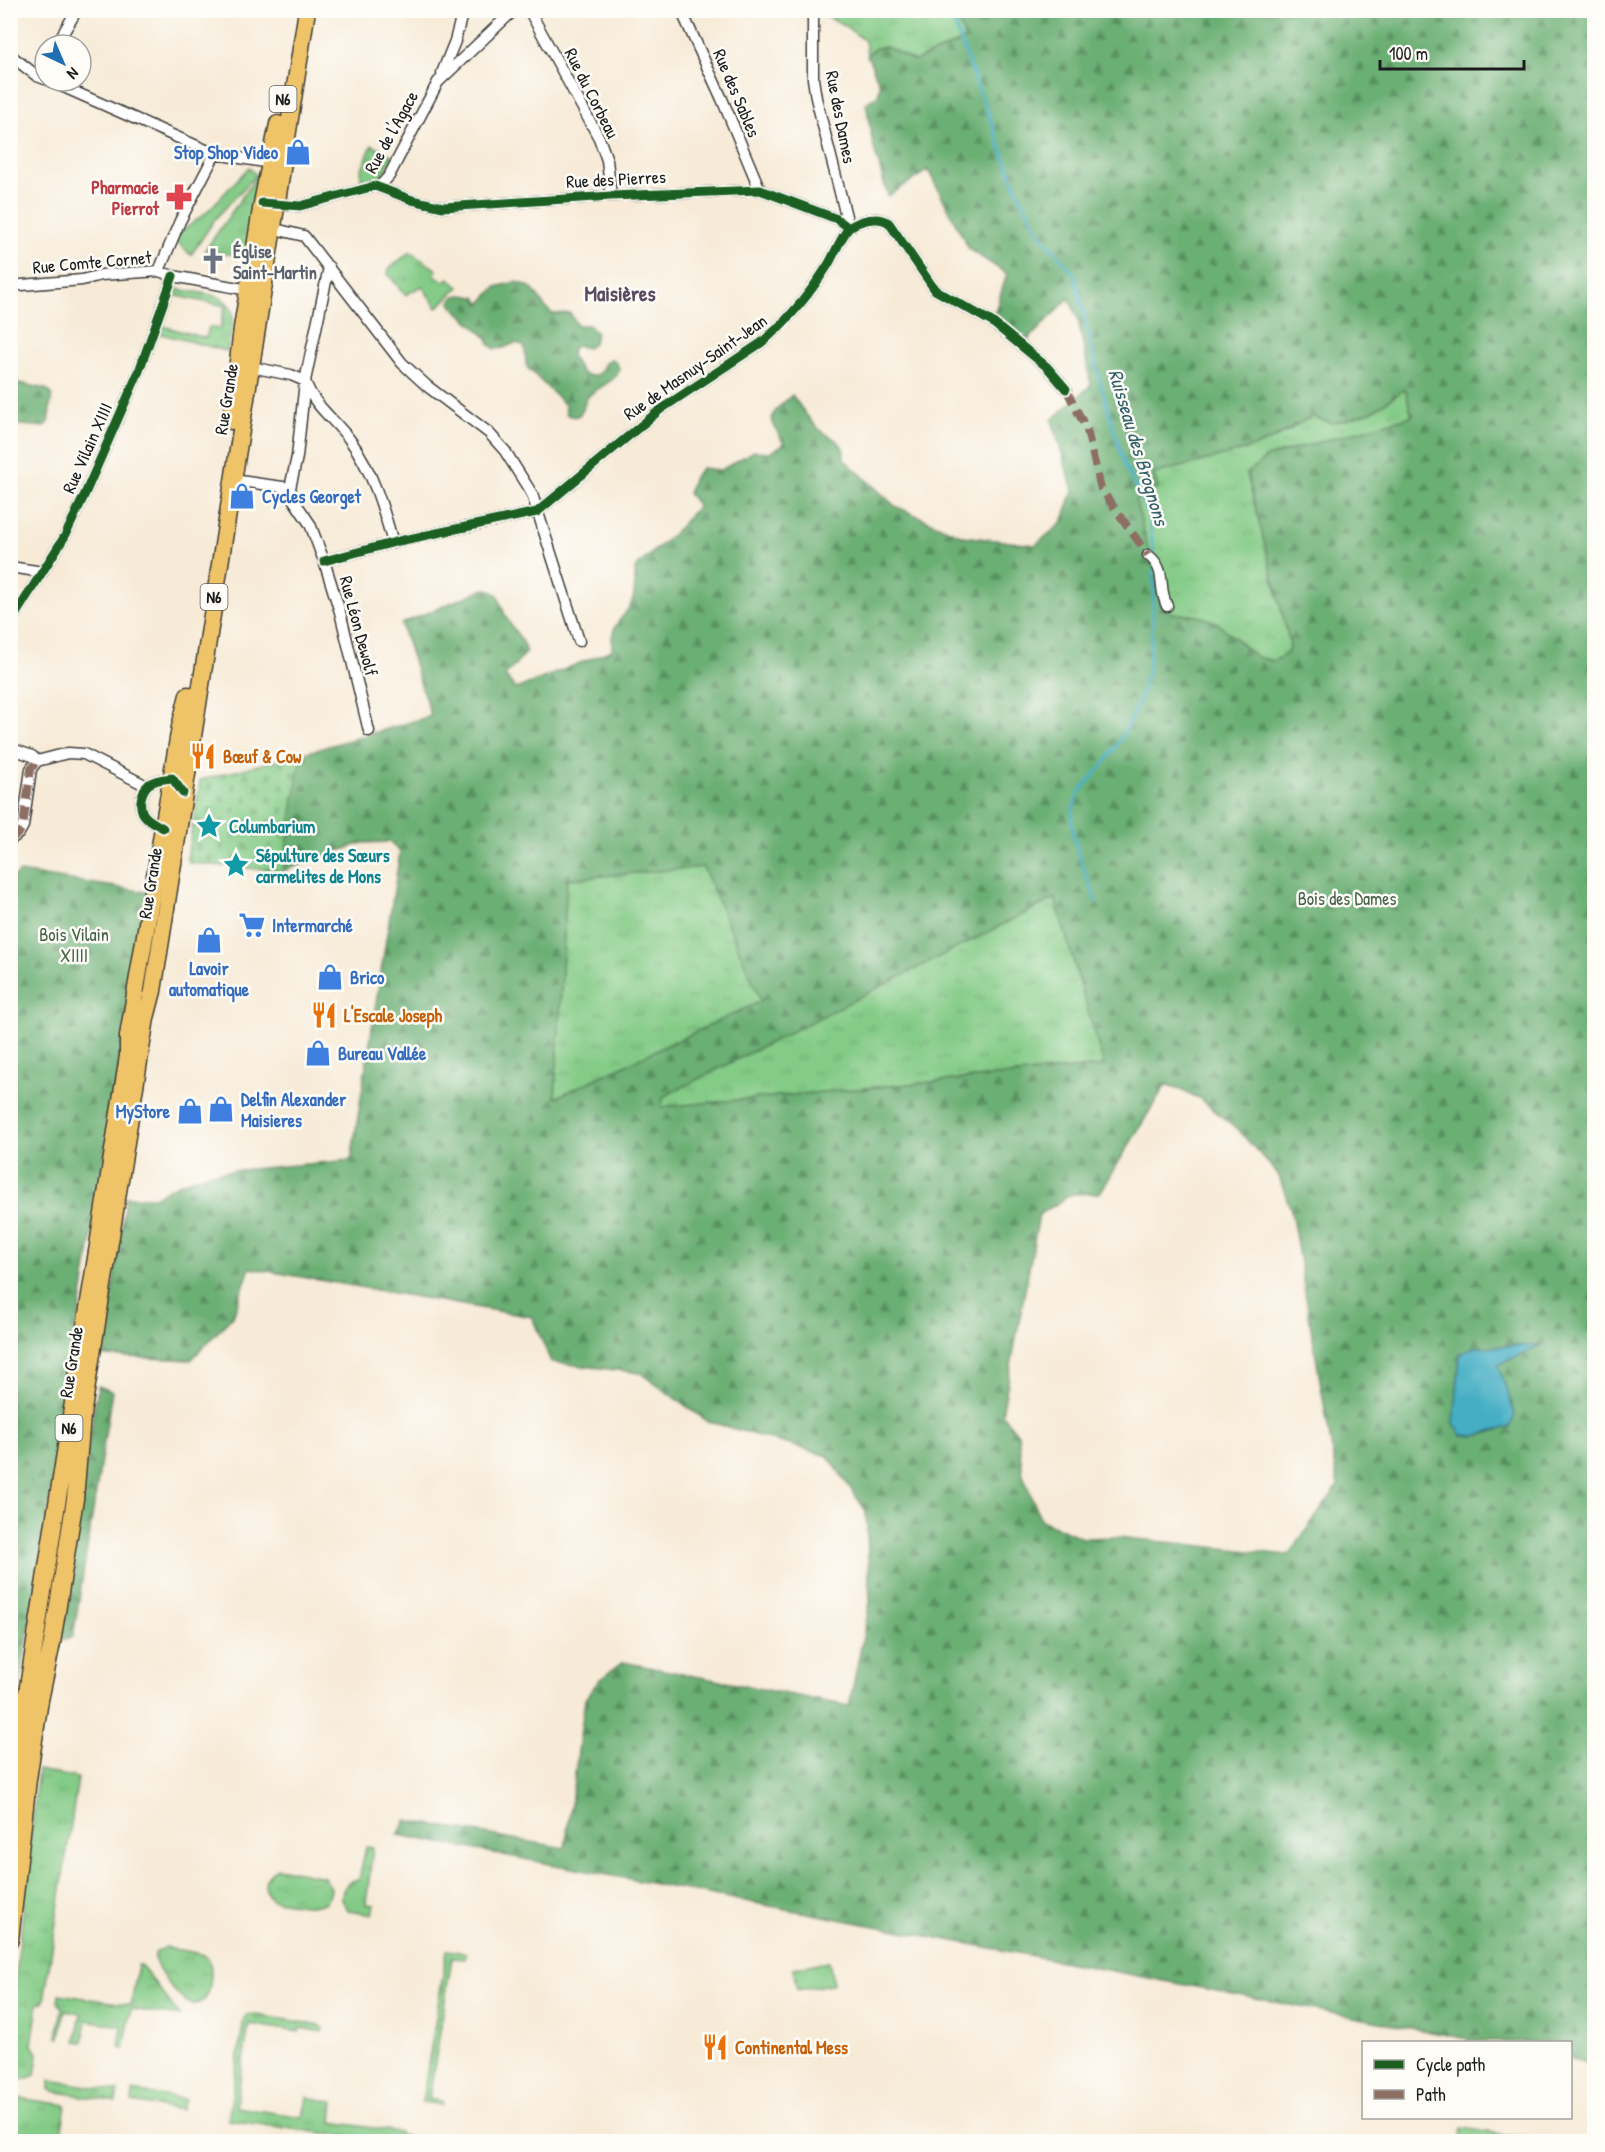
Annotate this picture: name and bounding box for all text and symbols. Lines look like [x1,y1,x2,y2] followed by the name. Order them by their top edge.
[33,33,93,93] north arrow
[1380,33,1524,71] scale bar
[1389,41,1428,66] text: 100 m
[559,44,625,142] street label: Rue du Corbeau
[707,45,767,141] street label: Rue des Sables
[62,63,84,85] text: N
[820,69,862,166] street label: Rue des Dames
[270,86,296,112] road number: N6
[358,86,424,178] street label: Rue de l'Agace
[283,137,313,167] shop icon: Stop Shop Video
[174,140,279,166] place label: Stop Shop Video
[566,164,667,194] street label: Rue des Pierres
[91,175,160,221] place label: Pharmacie Pierrot
[164,182,194,212] pharmacy icon: Pharmacie Pierrot
[233,239,317,285] place label: Église Saint-Martin
[32,244,153,280] street label: Rue Comte Cornet
[198,246,228,276] church icon: Église Saint-Martin
[584,279,656,308] district label: Maisières
[618,308,772,426] street label: Rue de Masnuy-Saint-Jean
[208,362,244,436] street label: Rue Grande
[1101,366,1176,531] water label: Ruisseau des Brognons
[56,399,118,497] street label: Rue Vilain XIIII
[227,481,257,511] shop icon: Cycles Georget
[262,484,362,510] place label: Cycles Georget
[334,573,384,679] street label: Rue Léon Dewolf
[200,584,228,610] road number: N6
[188,741,218,771] restaurant icon: Bœuf & Cow
[223,744,302,769] place label: Bœuf & Cow
[194,811,224,841] place icon: Columbarium
[229,814,315,839] place label: Columbarium
[256,843,390,889] place label: Sépulture des Sœurs carmelites de Mons
[132,846,168,920] street label: Rue Grande
[221,850,251,880] place icon: Sépulture des Sœurs carmelites de Mons
[1298,886,1396,911] park label: Bois des Dames
[237,910,267,940] supermarket icon: Intermarché
[272,913,353,938] place label: Intermarché
[39,922,109,968] park label: Bois Vilain XIIII
[194,925,224,955] shop icon: Lavoir automatique
[169,956,250,1003] place label: Lavoir automatique
[315,962,345,992] shop icon: Brico
[350,965,385,990] place label: Brico
[309,1000,339,1030] restaurant icon: L'Escale Joseph
[344,1003,442,1029] place label: L'Escale Joseph
[303,1038,333,1068] shop icon: Bureau Vallée
[338,1041,427,1066] place label: Bureau Vallée
[241,1087,346,1133] place label: Delfin Alexander Maisieres
[206,1094,236,1124] shop icon: Delfin Alexander Maisieres
[175,1096,205,1126] shop icon: MyStore
[116,1099,171,1125] place label: MyStore
[53,1325,89,1399] street label: Rue Grande
[56,1415,82,1441] road number: N6
[700,2032,730,2062] restaurant icon: Continental Mess
[735,2035,848,2060] place label: Continental Mess
[1362,2041,1572,2119] legend
[1416,2052,1486,2077] text: Cycle path
[1416,2082,1446,2107] text: Path

